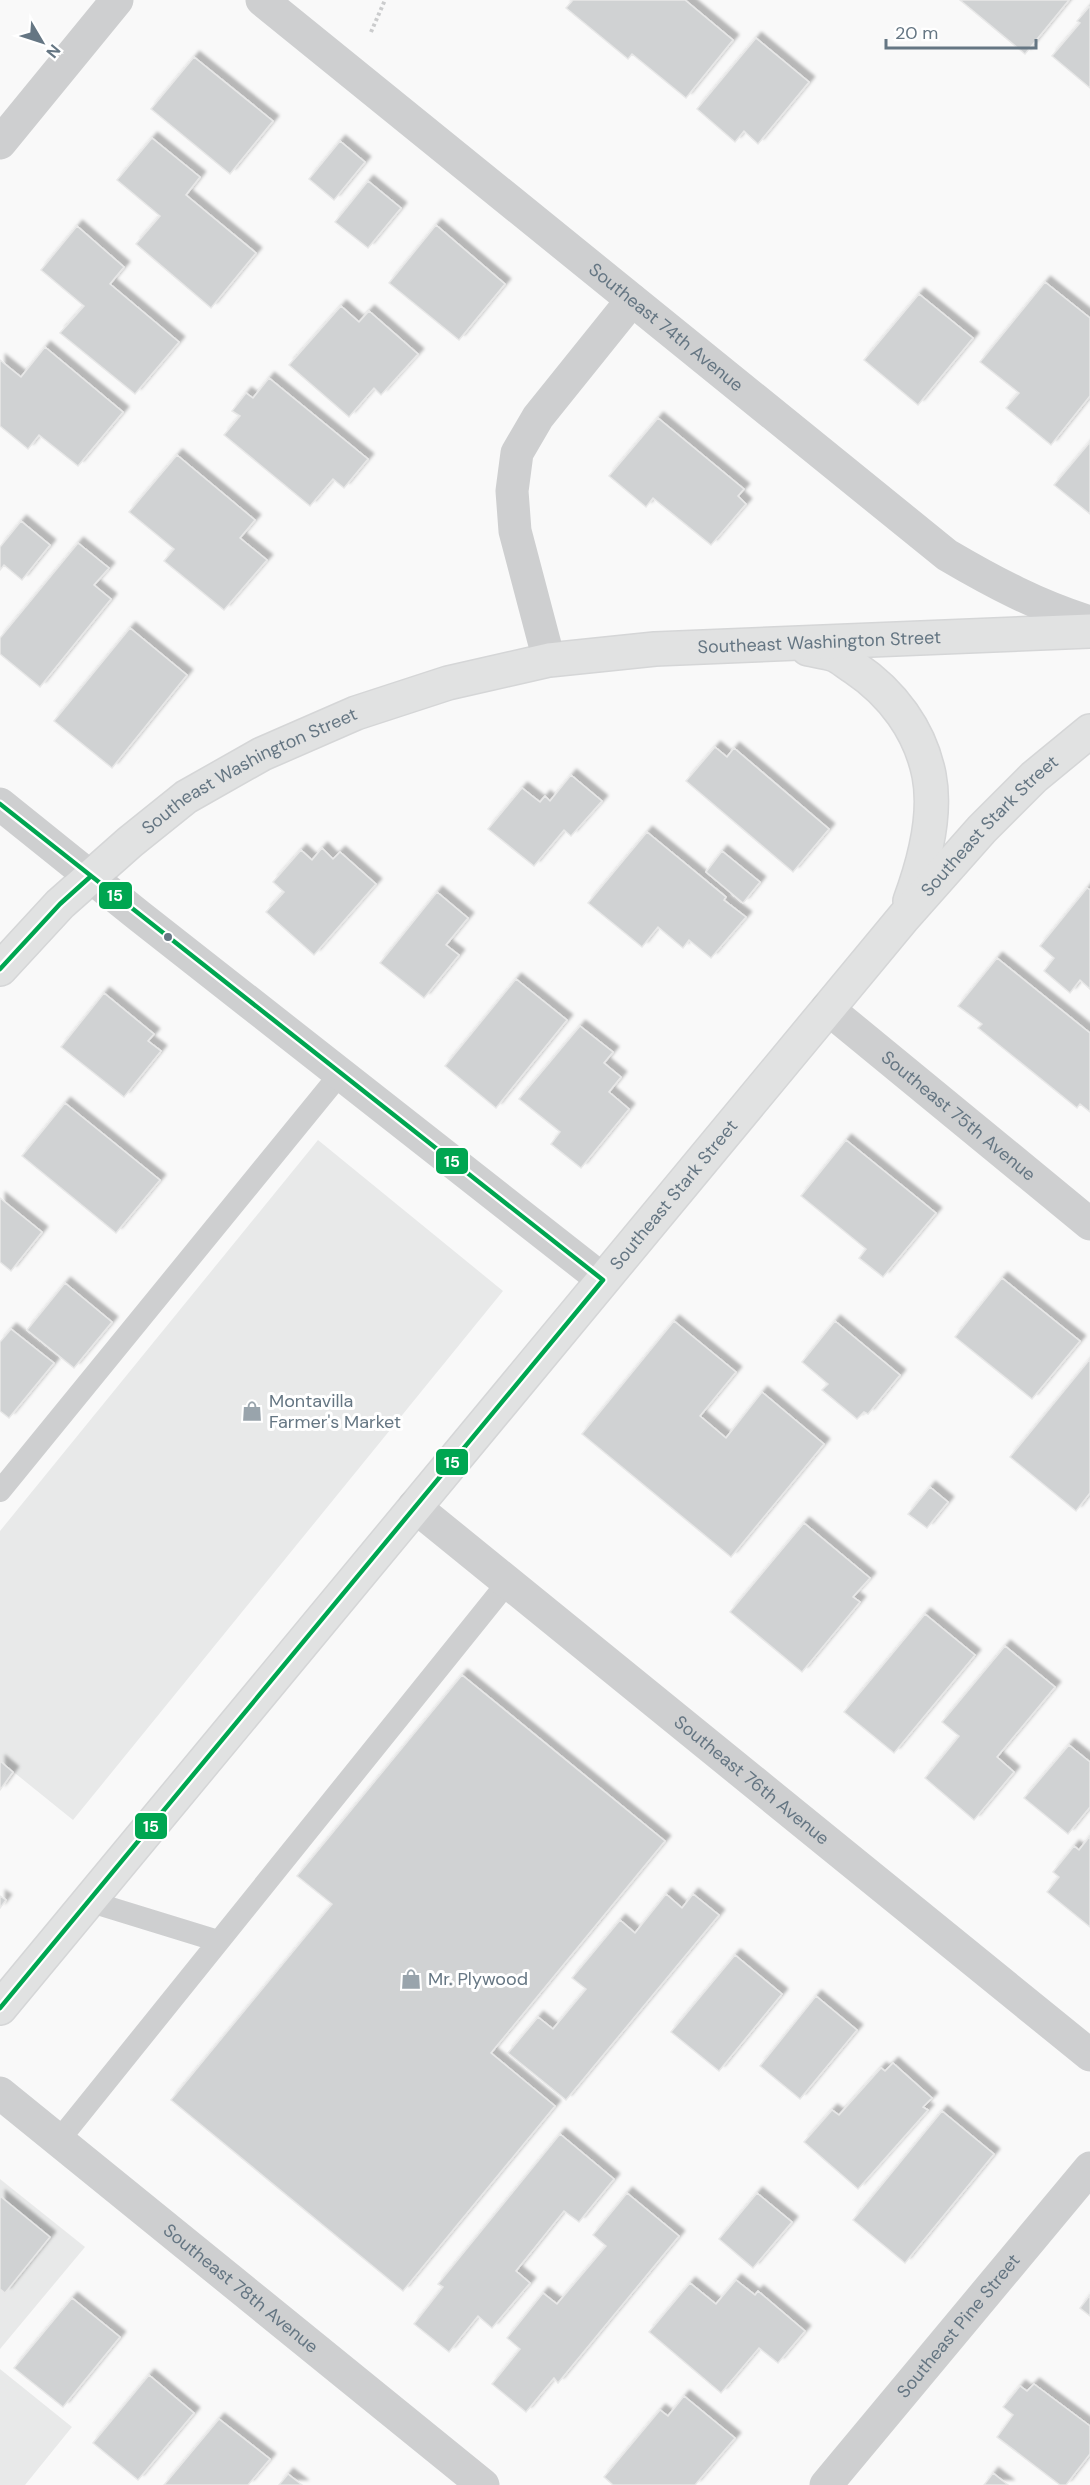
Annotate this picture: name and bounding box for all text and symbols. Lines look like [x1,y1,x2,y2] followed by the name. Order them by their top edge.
[12,12,72,72] north arrow
[886,12,1036,50] scale bar
[895,21,938,45] text: 20 m
[41,40,65,62] text: N
[584,257,748,397] street label: Southeast 74th Avenue
[697,625,941,659] street label: Southeast Washington Street
[137,702,361,840] street label: Southeast Washington Street
[916,750,1063,902] street label: Southeast Stark Street
[98,881,133,910] line badge: 15
[107,885,123,906] text: 15
[162,931,174,943] unlabelled marker
[876,1045,1041,1186] street label: Southeast 75th Avenue
[604,1115,743,1275] street label: Southeast Stark Street
[435,1147,469,1175] line badge: 15
[444,1151,460,1172] text: 15
[269,1389,401,1434] place label: Montavilla Farmer's Market
[240,1399,264,1423] shop icon: Montavilla Farmer's Market
[435,1448,469,1476] line badge: 15
[444,1452,460,1473] text: 15
[669,1710,834,1850] street label: Southeast 76th Avenue
[134,1812,168,1840] line badge: 15
[143,1816,159,1837] text: 15
[399,1967,423,1991] shop icon: Mr. Plywood
[428,1967,528,1991] place label: Mr. Plywood
[158,2218,323,2359] street label: Southeast 78th Avenue
[891,2249,1025,2403] street label: Southeast Pine Street

